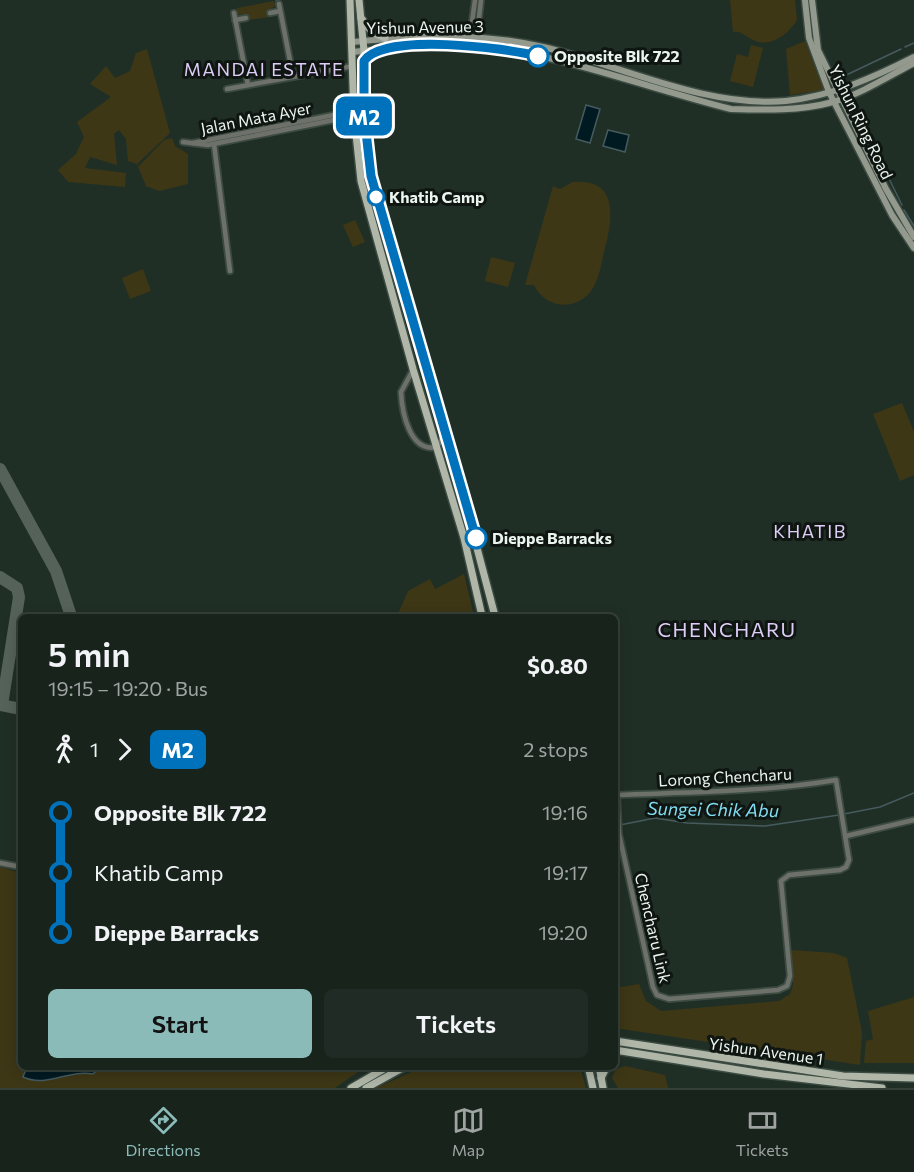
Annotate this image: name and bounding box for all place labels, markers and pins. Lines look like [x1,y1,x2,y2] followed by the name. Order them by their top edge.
[527,45,549,67] marker: Opposite Blk 722
[554,46,680,65] place label: Opposite Blk 722
[389,187,484,206] place label: Khatib Camp
[367,188,385,206] marker: Khatib Camp
[465,527,487,549] marker: Dieppe Barracks
[492,528,612,547] place label: Dieppe Barracks

